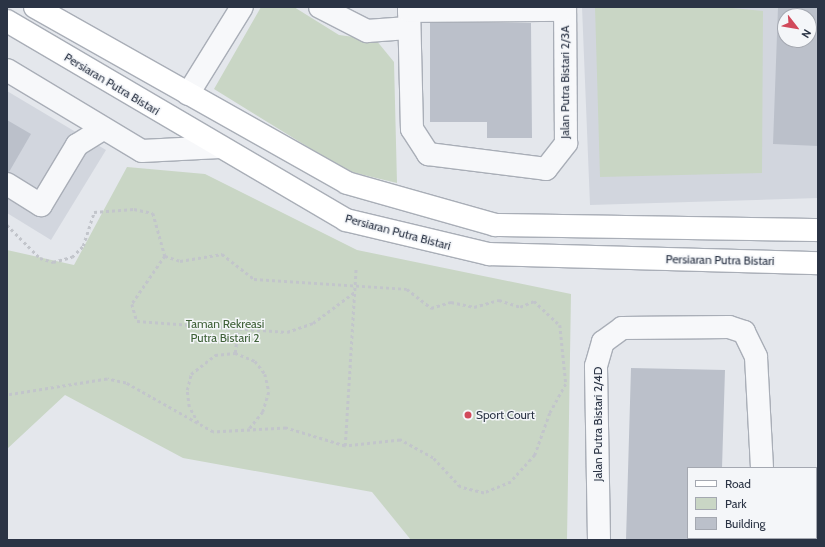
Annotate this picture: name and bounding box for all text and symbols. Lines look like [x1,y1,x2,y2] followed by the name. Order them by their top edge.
[777,8,817,48] north arrow
[558,25,572,139] street label: Jalan Putra Bistari 2/3A
[798,27,814,41] text: N
[62,50,162,118] street label: Persiaran Putra Bistari
[344,211,452,253] street label: Persiaran Putra Bistari
[665,252,775,268] street label: Persiaran Putra Bistari
[186,317,264,345] park label: Taman Rekreasi Putra Bistari 2
[591,367,605,481] street label: Jalan Putra Bistari 2/4D
[476,408,535,422] place label: Sport Court
[463,410,473,420] marker: Sport Court
[687,467,817,539] legend
[725,476,751,491] text: Road
[725,496,747,511] text: Park
[725,516,766,531] text: Building

